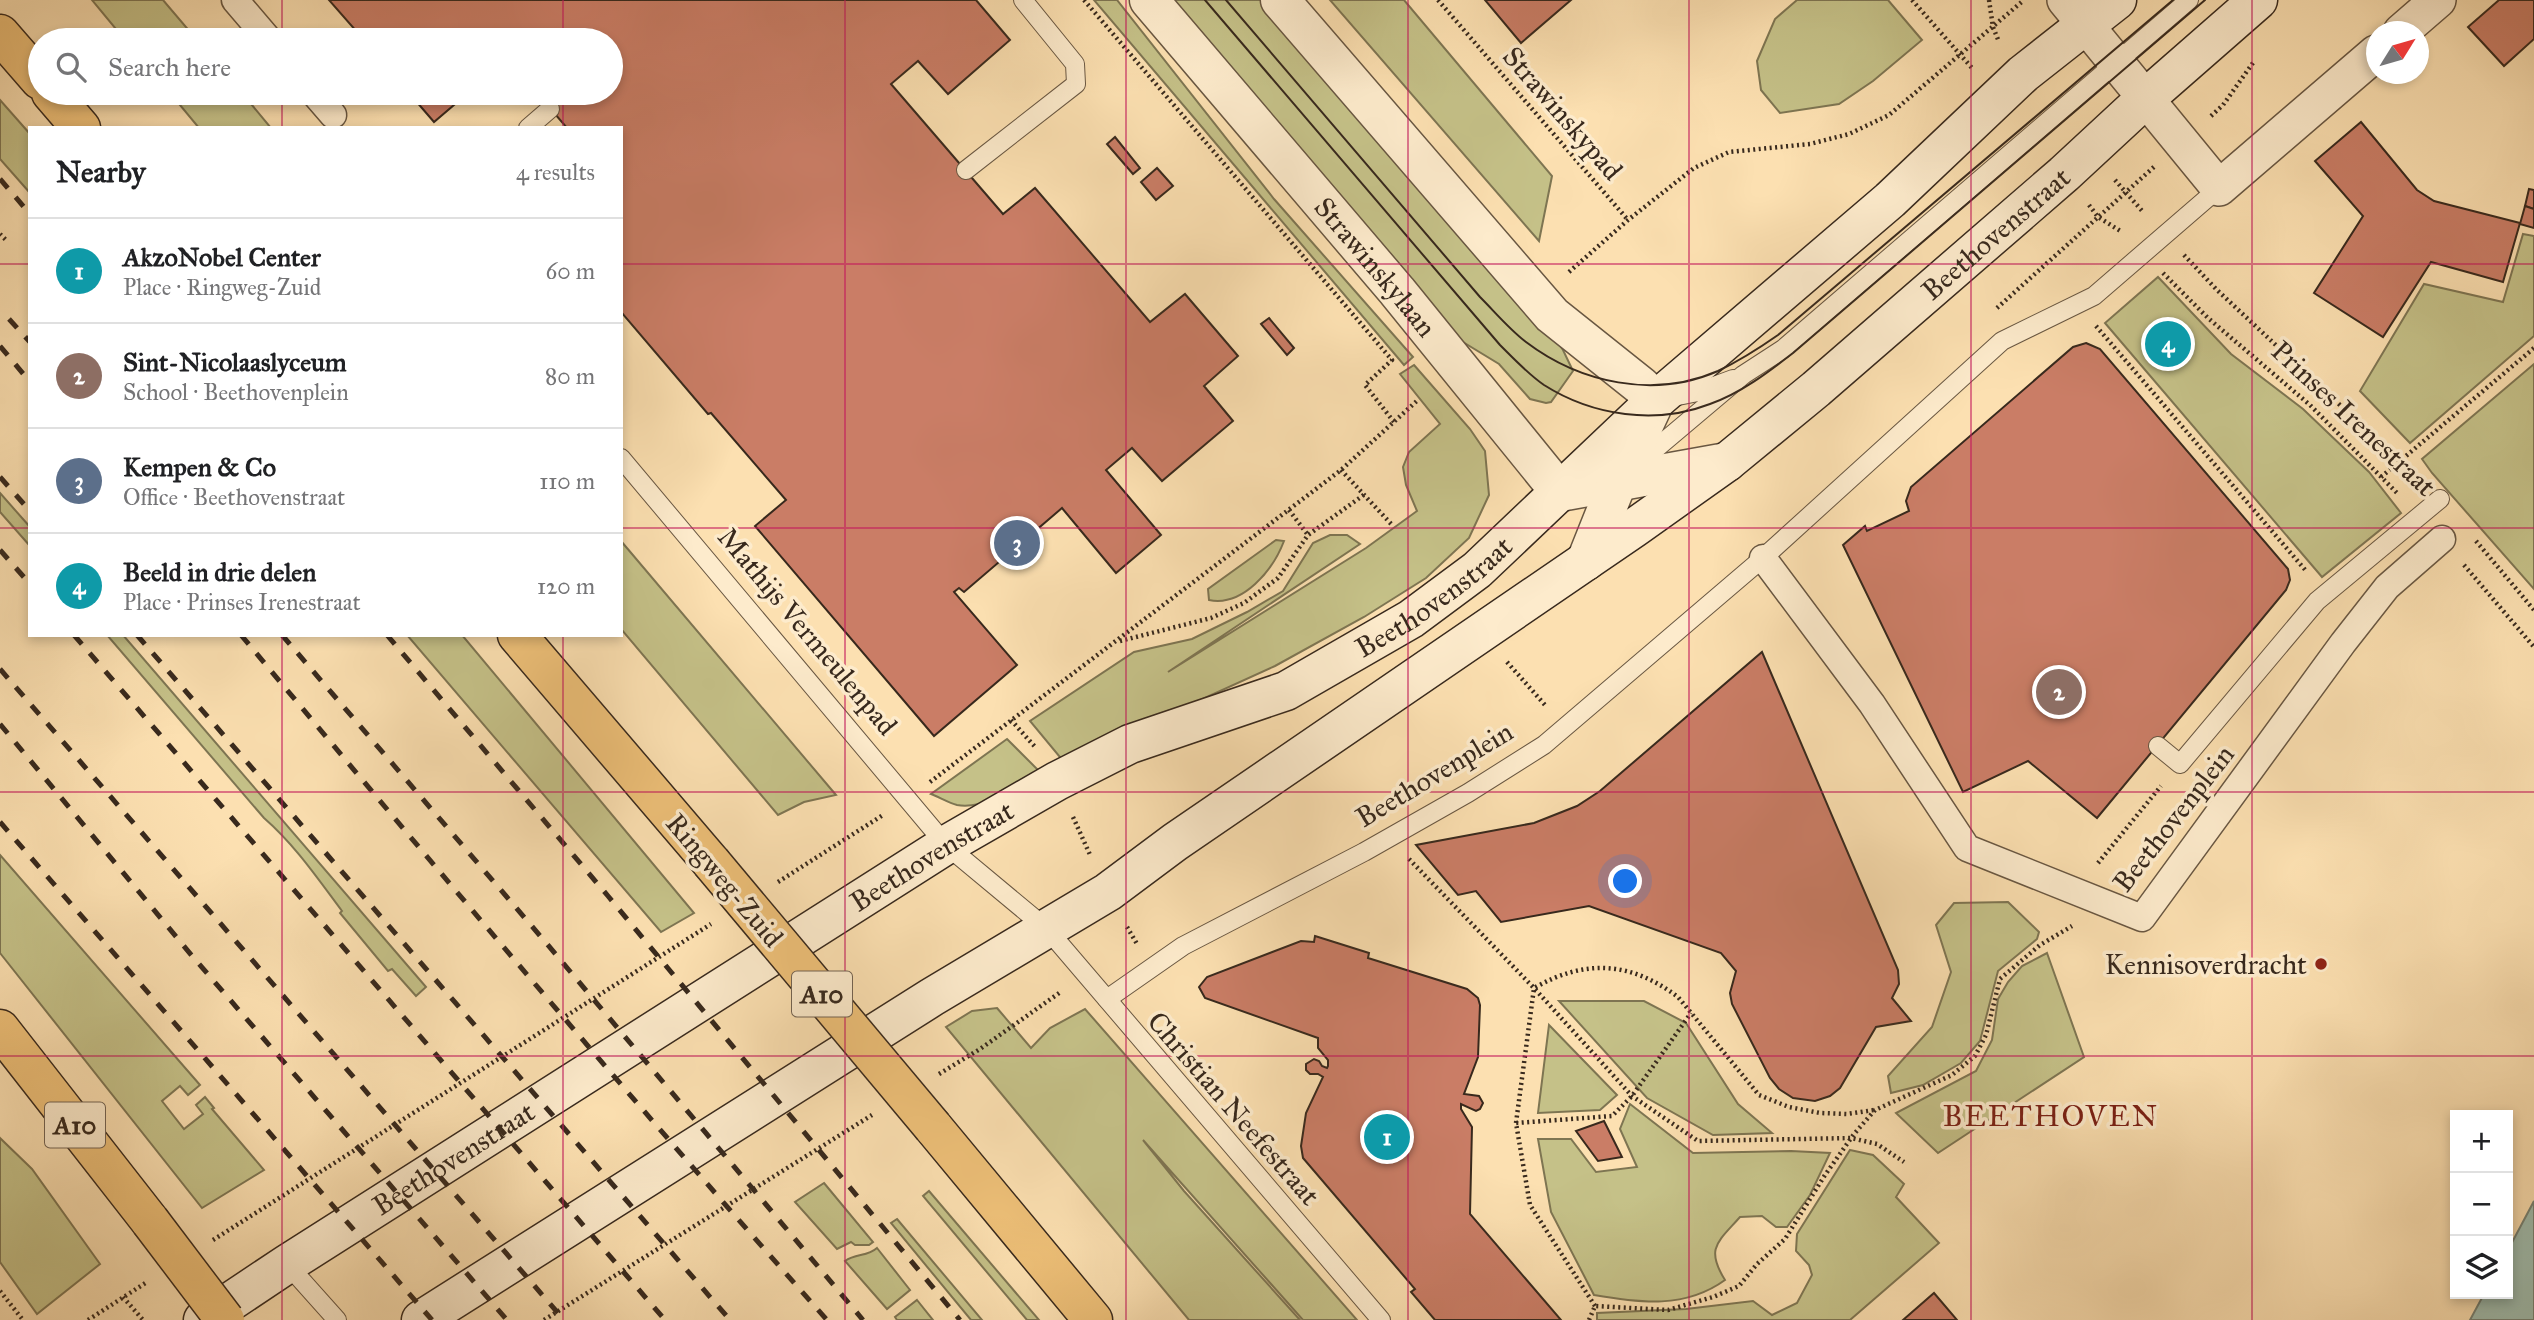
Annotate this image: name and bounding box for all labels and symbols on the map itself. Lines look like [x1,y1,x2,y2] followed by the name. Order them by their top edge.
[2366,21,2429,84] north arrow
[1495,39,1630,187] street label: Strawinskypad
[1914,160,2077,308] street label: Beethovenstraat
[1307,190,1444,344] street label: Strawinskylaan
[2145,318,2191,370] pin: 4
[2264,333,2443,504] street label: Prinses Irenestraat
[994,517,1040,569] pin: 3
[710,520,905,742] street label: Mathijs Vermeulenpad
[1349,529,1520,665] street label: Beethovenstraat
[2036,666,2082,718] pin: 2
[1349,714,1519,835] street label: Beethovenplein
[2105,738,2242,899] street label: Beethovenplein
[844,793,1020,920] street label: Beethovenstraat
[658,806,791,955] street label: Ringweg-Zuid
[1608,864,1642,898] your location
[2105,947,2307,982] place label: Kennisoverdracht
[2313,956,2329,972] marker: Kennisoverdracht
[792,972,852,1016] road number: A10
[1140,1004,1327,1212] street label: Christian Neefestraat
[366,1094,541,1223] street label: Beethovenstraat
[1943,1098,2159,1134] district label: BEETHOVEN
[45,1102,105,1148] road number: A10
[1364,1111,1410,1163] pin: 1

